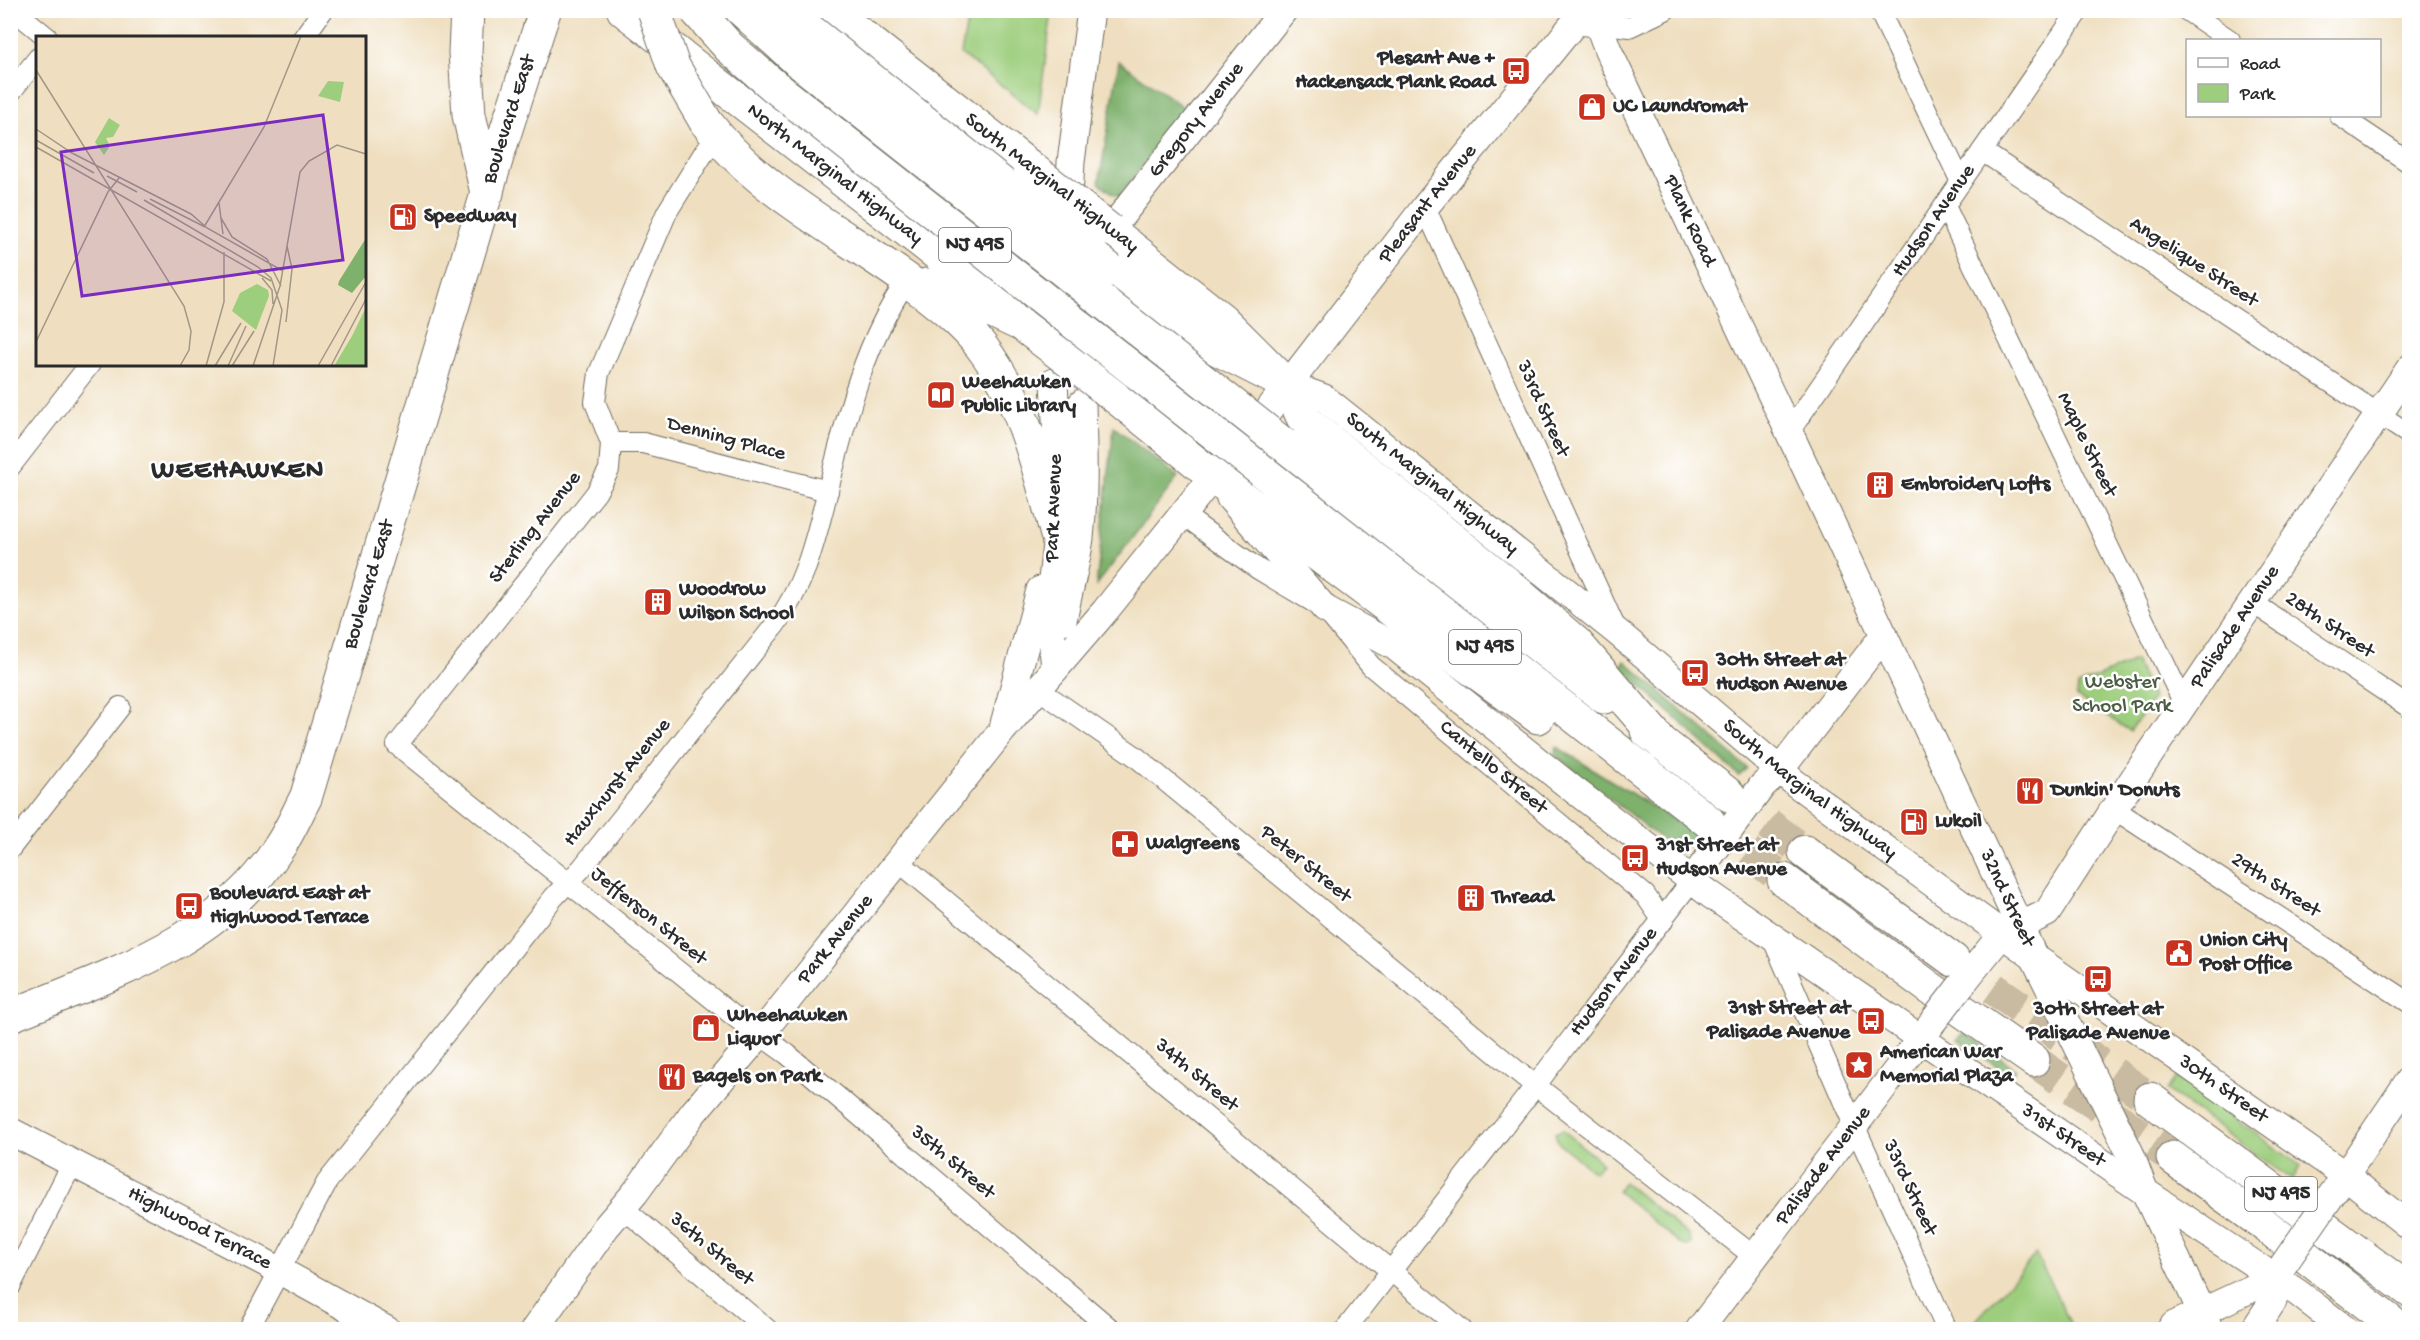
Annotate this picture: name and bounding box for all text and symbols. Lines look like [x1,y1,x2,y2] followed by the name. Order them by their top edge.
[36,36,366,366] inset map
[2186,39,2381,117] legend
[1295,47,1498,96] place label: Plesant Ave + Hackensack Plank Road
[477,50,543,188] street label: Boulevard East
[1500,55,1532,87] bus stop icon: Plesant Ave + Hackensack Plank Road
[2240,55,2281,76] text: Road
[1144,56,1251,183] street label: Gregory Avenue
[2239,85,2276,106] text: Park
[1576,91,1608,123] shop icon: UC Laundromat
[1613,95,1749,120] place label: UC Laundromat
[741,98,928,251] street label: North Marginal Highway
[959,108,1143,260] street label: South Marginal Highway
[1373,139,1484,269] street label: Pleasant Avenue
[1887,159,1982,282] street label: Hudson Avenue
[1656,170,1722,272] street label: Plank Road
[387,201,419,233] fuel station icon: Speedway
[424,205,517,230] place label: Speedway
[2124,212,2264,315] street label: Angelique Street
[939,228,1011,262] road number: NJ 495
[1509,356,1575,463] street label: 33rd Street
[961,371,1077,420] place label: Weehawken Public Library
[925,379,957,411] library icon: Weehawken Public Library
[2050,389,2123,503] street label: Maple Street
[1340,407,1523,561] street label: South Marginal Highway
[662,412,789,468] street label: Denning Place
[1041,452,1069,563] street label: Park Avenue
[150,456,325,488] district label: WEEHAWKEN
[484,466,588,589] street label: Sterling Avenue
[1864,469,1896,501] building icon: Embroidery Lofts
[1901,473,2051,498] place label: Embroidery Lofts
[338,515,401,653] street label: Boulevard East
[2185,560,2286,694] street label: Palisade Avenue
[678,578,795,627] place label: Woodrow Wilson School
[642,586,674,618] building icon: Woodrow Wilson School
[2279,587,2381,666] street label: 28th Street
[1449,630,1521,664] road number: NJ 495
[1715,649,1848,698] place label: 30th Street at Hudson Avenue
[1679,657,1711,689] bus stop icon: 30th Street at Hudson Avenue
[2072,671,2174,720] park label: Webster School Park
[559,713,678,852] street label: Hauxhurst Avenue
[1717,714,1902,865] street label: South Marginal Highway
[1434,715,1554,822] street label: Cantello Street
[2014,775,2046,807] restaurant icon: Dunkin' Donuts
[2049,779,2181,804] place label: Dunkin' Donuts
[1898,806,1930,838] fuel station icon: Lukoil
[1935,810,1982,835] place label: Lukoil
[1254,820,1358,911] street label: Peter Street
[1109,828,1141,860] pharmacy icon: Walgreens
[1145,832,1240,857] place label: Walgreens
[1655,834,1788,883] place label: 31st Street at Hudson Avenue
[1619,842,1651,874] bus stop icon: 31st Street at Hudson Avenue
[1973,845,2041,953] street label: 32nd Street
[2226,848,2326,925] street label: 29th Street
[585,862,713,973] street label: Jefferson Street
[209,882,371,931] place label: Boulevard East at Highwood Terrace
[1455,882,1487,914] building icon: Thread
[1490,886,1556,911] place label: Thread
[792,888,880,990] street label: Park Avenue
[173,890,205,922] bus stop icon: Boulevard East at Highwood Terrace
[1565,921,1665,1042] street label: Hudson Avenue
[2199,929,2293,978] place label: Union City Post Office
[2163,937,2195,969] public building icon: Union City Post Office
[2082,963,2114,995] bus stop icon: 30th Street at Palisade Avenue
[1706,997,1852,1046] place label: 31st Street at Palisade Avenue
[2025,998,2171,1047] place label: 30th Street at Palisade Avenue
[726,1004,848,1053] place label: Wheehawken Liquor
[1855,1005,1887,1037] bus stop icon: 31st Street at Palisade Avenue
[690,1012,722,1044] shop icon: Wheehawken Liquor
[1148,1033,1245,1120] street label: 34th Street
[1879,1041,2015,1090] place label: American War Memorial Plaza
[1843,1049,1875,1081] place icon: American War Memorial Plaza
[2172,1049,2275,1131] street label: 30th Street
[656,1061,688,1093] restaurant icon: Bagels on Park
[692,1065,824,1090] place label: Bagels on Park
[2015,1098,2112,1175] street label: 31st Street
[1770,1101,1878,1231] street label: Palisade Avenue
[904,1120,1001,1207] street label: 35th Street
[1876,1135,1943,1242] street label: 33rd Street
[2245,1177,2317,1211] road number: NJ 495
[123,1181,277,1277] street label: Highwood Terrace
[663,1207,760,1294] street label: 36th Street

